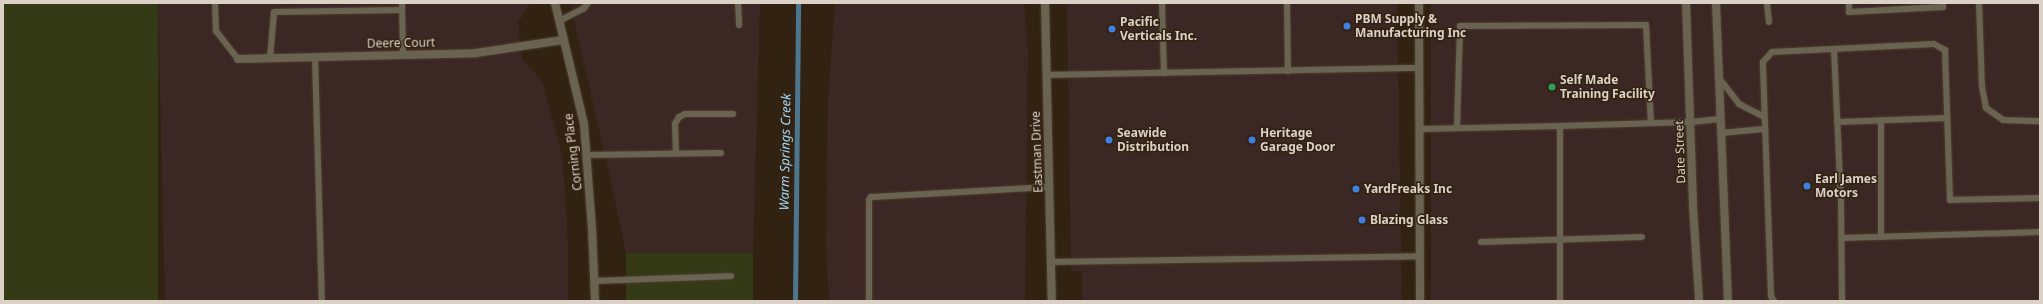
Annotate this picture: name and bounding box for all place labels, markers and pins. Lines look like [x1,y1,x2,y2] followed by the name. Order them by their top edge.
[1355,12,1466,40] place label: PBM Supply & Manufacturing Inc
[1120,15,1197,43] place label: Pacific Verticals Inc.
[1342,21,1352,31] marker: PBM Supply & Manufacturing Inc
[1107,24,1117,34] marker: Pacific Verticals Inc.
[1560,73,1655,101] place label: Self Made Training Facility
[1547,82,1557,92] marker: Self Made Training Facility
[1117,126,1189,154] place label: Seawide Distribution
[1260,126,1335,154] place label: Heritage Garage Door
[1104,135,1114,145] marker: Seawide Distribution
[1247,135,1257,145] marker: Heritage Garage Door
[1815,172,1877,200] place label: Earl James Motors
[1802,181,1812,191] marker: Earl James Motors
[1364,182,1452,196] place label: YardFreaks Inc
[1351,184,1361,194] marker: YardFreaks Inc
[1370,213,1448,227] place label: Blazing Glass
[1357,215,1367,225] marker: Blazing Glass

